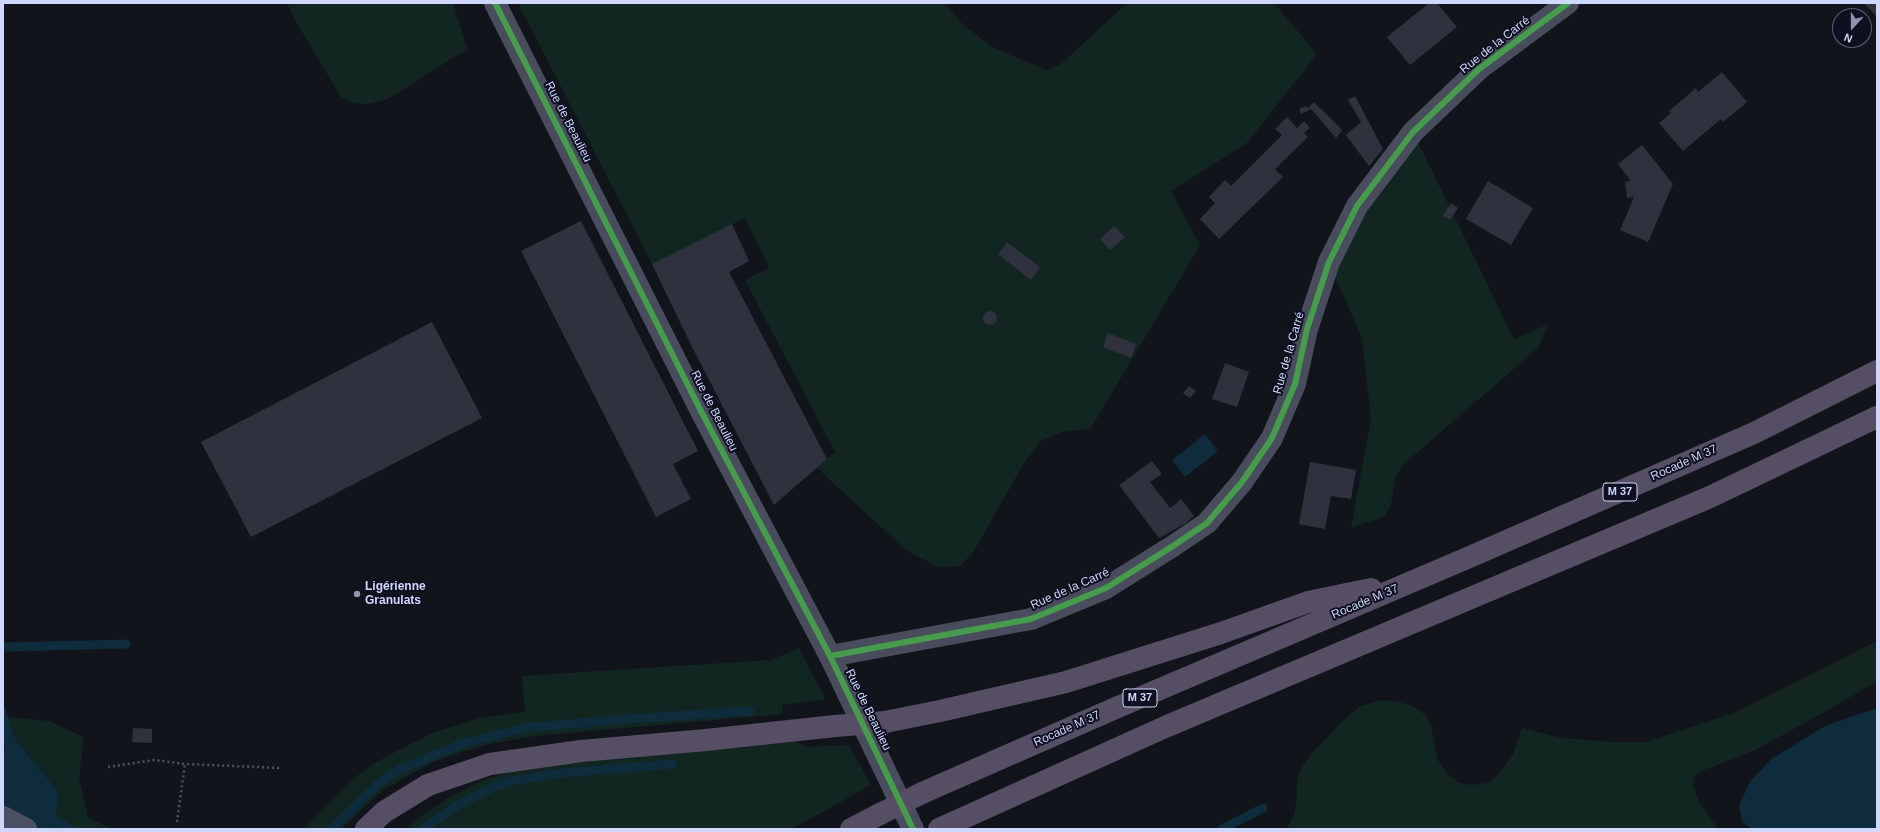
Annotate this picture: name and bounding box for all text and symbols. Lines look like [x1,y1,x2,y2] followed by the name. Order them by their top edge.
[1832,8,1872,48] north arrow
[1457,13,1533,77] street label: Rue de la Carré
[1842,31,1854,45] text: N
[541,79,595,165] street label: Rue de Beaulieu
[1270,310,1308,396] street label: Rue de la Carré
[687,368,741,454] street label: Rue de Beaulieu
[1648,442,1720,484] street label: Rocade M 37
[1603,483,1637,501] road number: M 37
[1028,565,1112,613] street label: Rue de la Carré
[365,580,426,608] place label: Ligérienne Granulats
[1329,581,1401,623] street label: Rocade M 37
[352,589,362,599] marker: Ligérienne Granulats
[842,667,894,753] street label: Rue de Beaulieu
[1123,689,1157,707] road number: M 37
[1031,708,1103,750] street label: Rocade M 37

